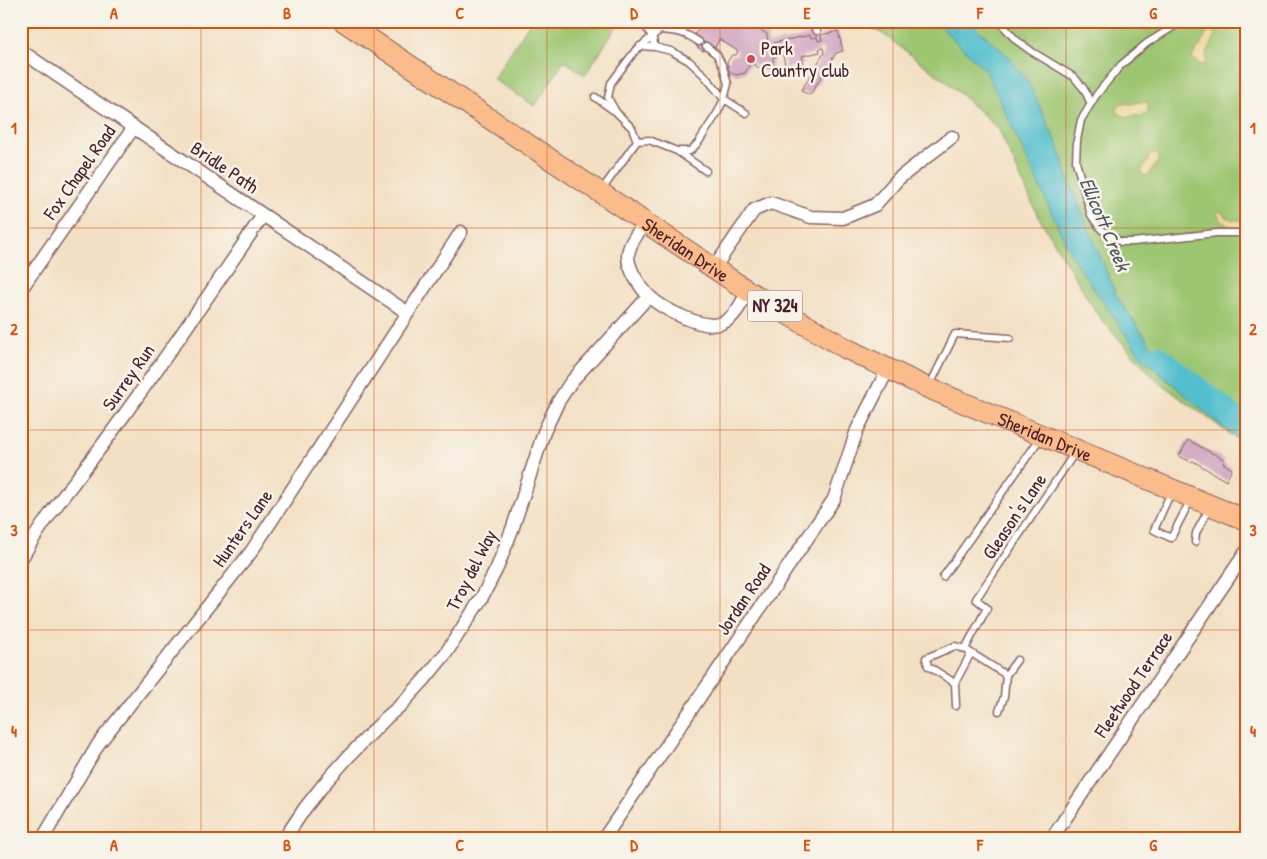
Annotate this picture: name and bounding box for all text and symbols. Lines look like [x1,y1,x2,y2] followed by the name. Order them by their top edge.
[110,2,118,24] text: A
[283,2,291,24] text: B
[456,2,465,24] text: C
[630,2,638,24] text: D
[803,2,811,24] text: E
[976,2,984,24] text: F
[1149,2,1157,24] text: G
[761,35,850,83] place label: Park Country club
[745,53,757,65] marker: Park Country club
[11,117,17,139] text: 1
[1250,117,1256,139] text: 1
[36,119,121,225] street label: Fox Chapel Road
[186,135,264,199] street label: Bridle Path
[1074,173,1138,276] water label: Ellicott Creek
[637,211,735,288] street label: Sheridan Drive
[748,290,802,322] road number: NY 324
[10,318,18,340] text: 2
[1249,318,1257,340] text: 2
[96,339,160,415] street label: Surrey Run
[994,405,1096,468] street label: Sheridan Drive
[976,468,1052,564] street label: Gleason's Lane
[206,484,278,572] street label: Hunters Lane
[10,519,18,541] text: 3
[1249,519,1257,541] text: 3
[439,525,503,615] street label: Troy del Way
[710,558,777,640] street label: Jordan Road
[1087,625,1178,743] street label: Fleetwood Terrace
[11,720,17,742] text: 4
[1250,720,1256,742] text: 4
[110,834,118,856] text: A
[283,834,291,856] text: B
[456,834,465,856] text: C
[630,834,638,856] text: D
[803,834,811,856] text: E
[976,834,984,856] text: F
[1149,834,1157,856] text: G

